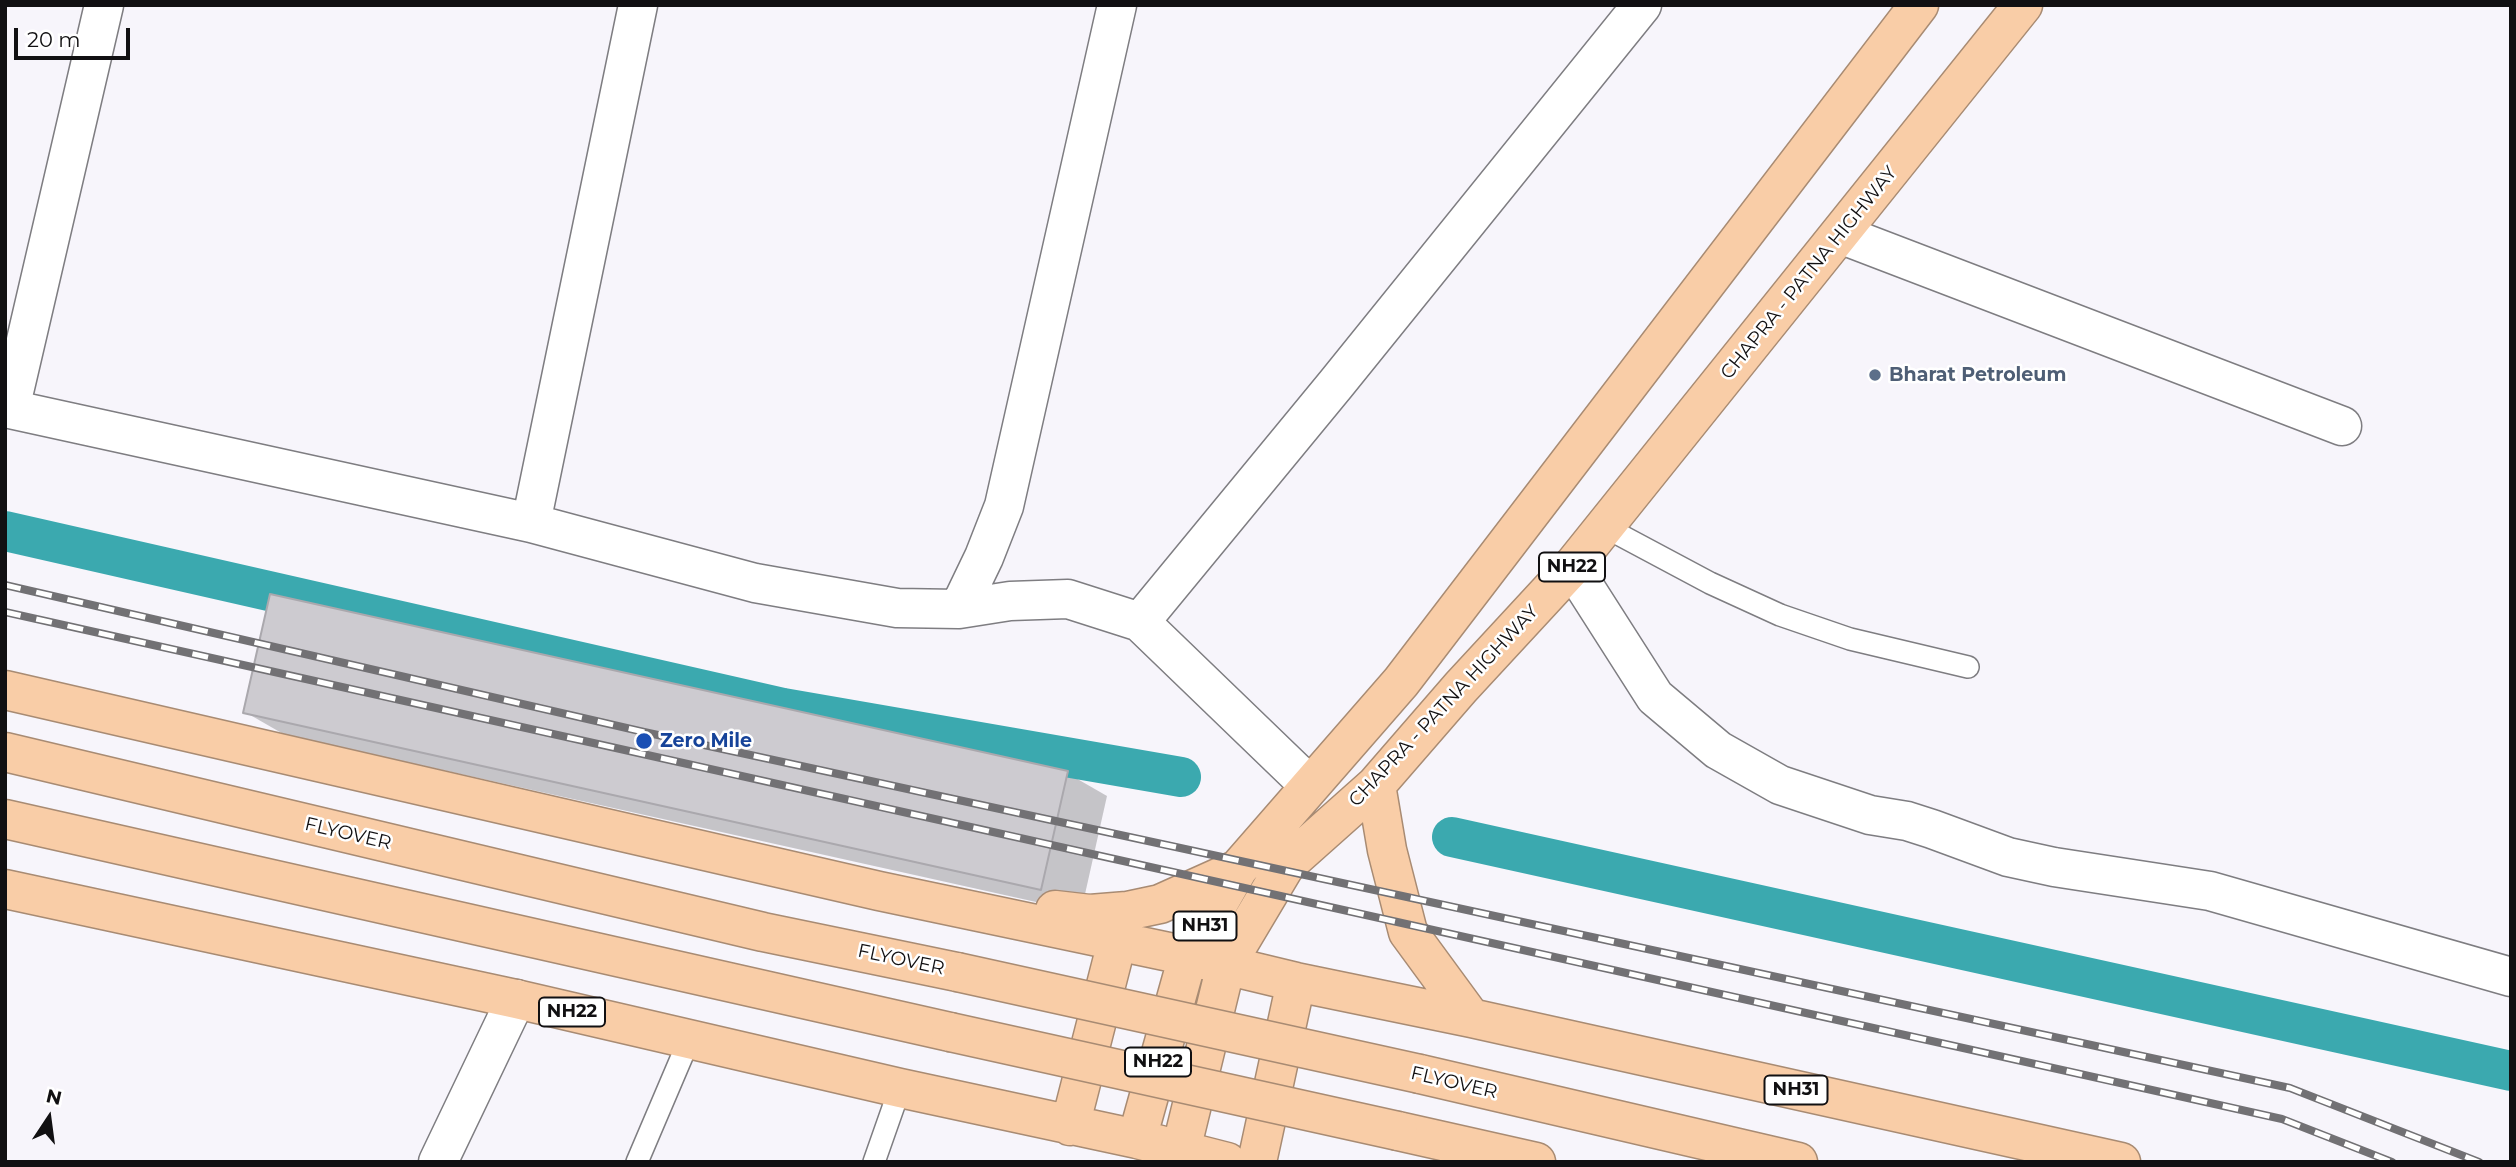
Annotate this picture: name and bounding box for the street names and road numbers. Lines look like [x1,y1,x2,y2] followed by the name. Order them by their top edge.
[1716,162,1902,384] street label: CHAPRA - PATNA HIGHWAY
[1539,552,1605,582] road number: NH22
[1344,600,1544,812] street label: CHAPRA - PATNA HIGHWAY
[302,813,394,855] street label: FLYOVER
[1174,911,1236,940] road number: NH31
[855,940,947,980] street label: FLYOVER
[539,998,605,1027] road number: NH22
[1125,1048,1191,1077] road number: NH22
[1408,1062,1500,1104] street label: FLYOVER
[1764,1076,1828,1105] road number: NH31

